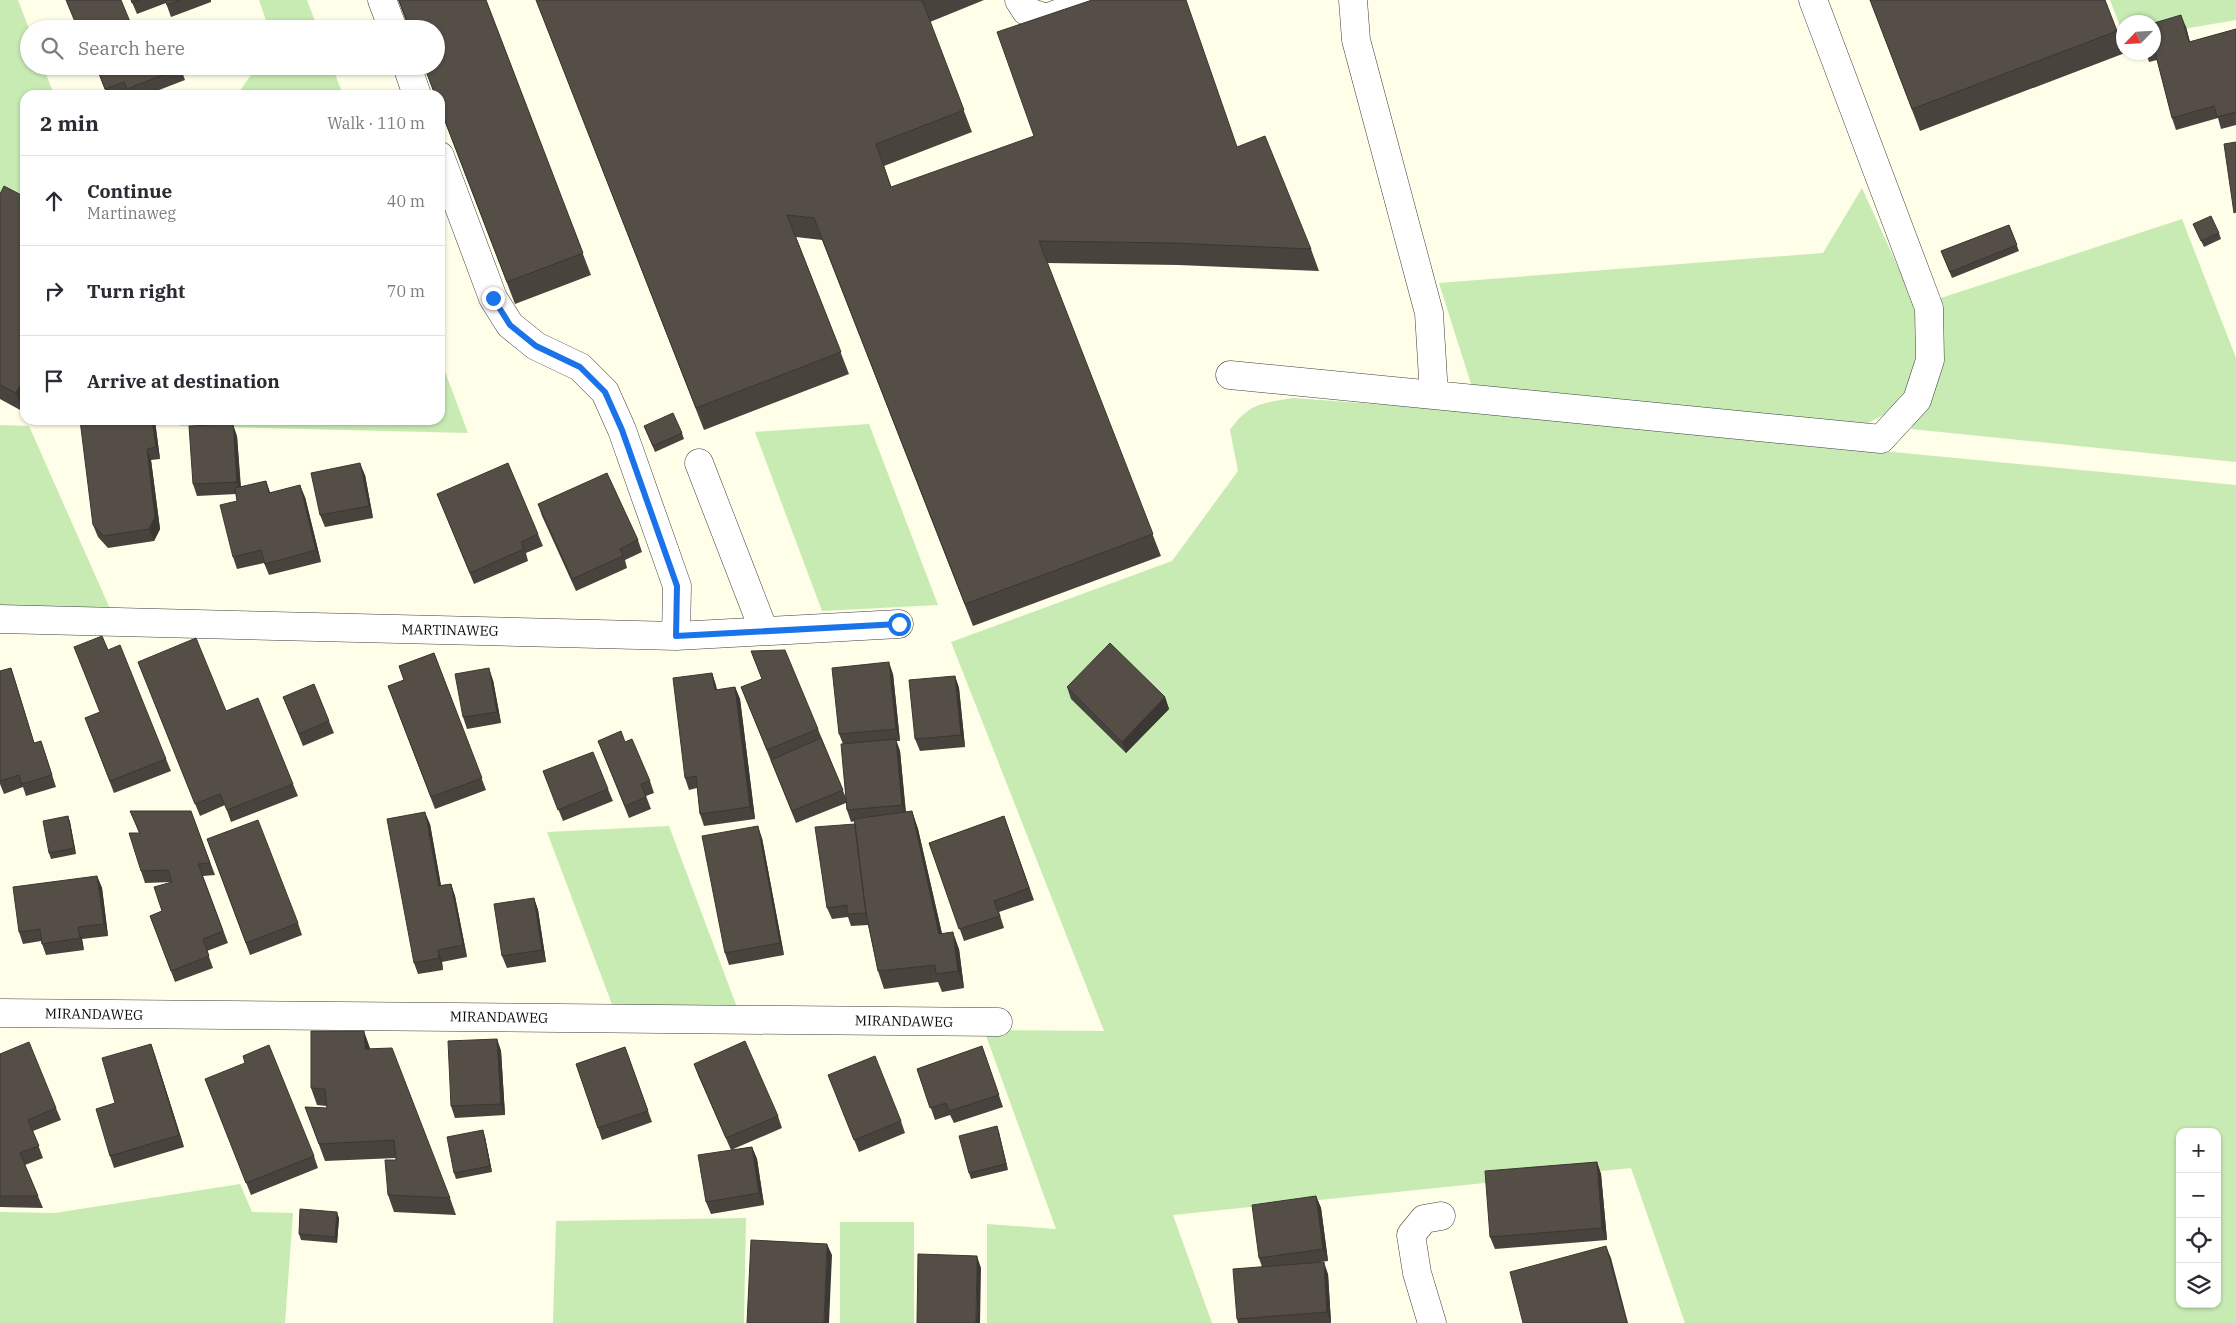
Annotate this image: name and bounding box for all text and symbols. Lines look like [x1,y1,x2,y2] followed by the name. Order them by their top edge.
[2116,15,2161,60] north arrow
[20,20,445,75] search box
[38,34,66,62] icon: search
[78,36,185,60] text: Search here
[40,109,99,137] text: 2 min
[327,113,425,133] text: Walk · 110 m
[87,179,172,203] text: Continue
[40,187,68,215] icon: ahead
[387,191,425,211] text: 40 m
[87,203,176,223] text: Martinaweg
[40,277,68,305] icon: right
[87,279,185,303] text: Turn right
[387,281,425,301] text: 70 m
[482,287,505,310] route end
[40,367,68,395] icon: arrive
[87,369,280,393] text: Arrive at destination
[888,613,911,636] route start
[401,620,499,640] street label: MARTINAWEG
[45,1004,143,1024] street label: MIRANDAWEG
[450,1007,548,1027] street label: MIRANDAWEG
[855,1011,953,1031] street label: MIRANDAWEG
[2176,1128,2221,1308] map controls
[2176,1128,2221,1173] button: +
[2176,1173,2221,1218] button: −
[2176,1218,2221,1263] button: locate
[2176,1263,2221,1308] button: layers

